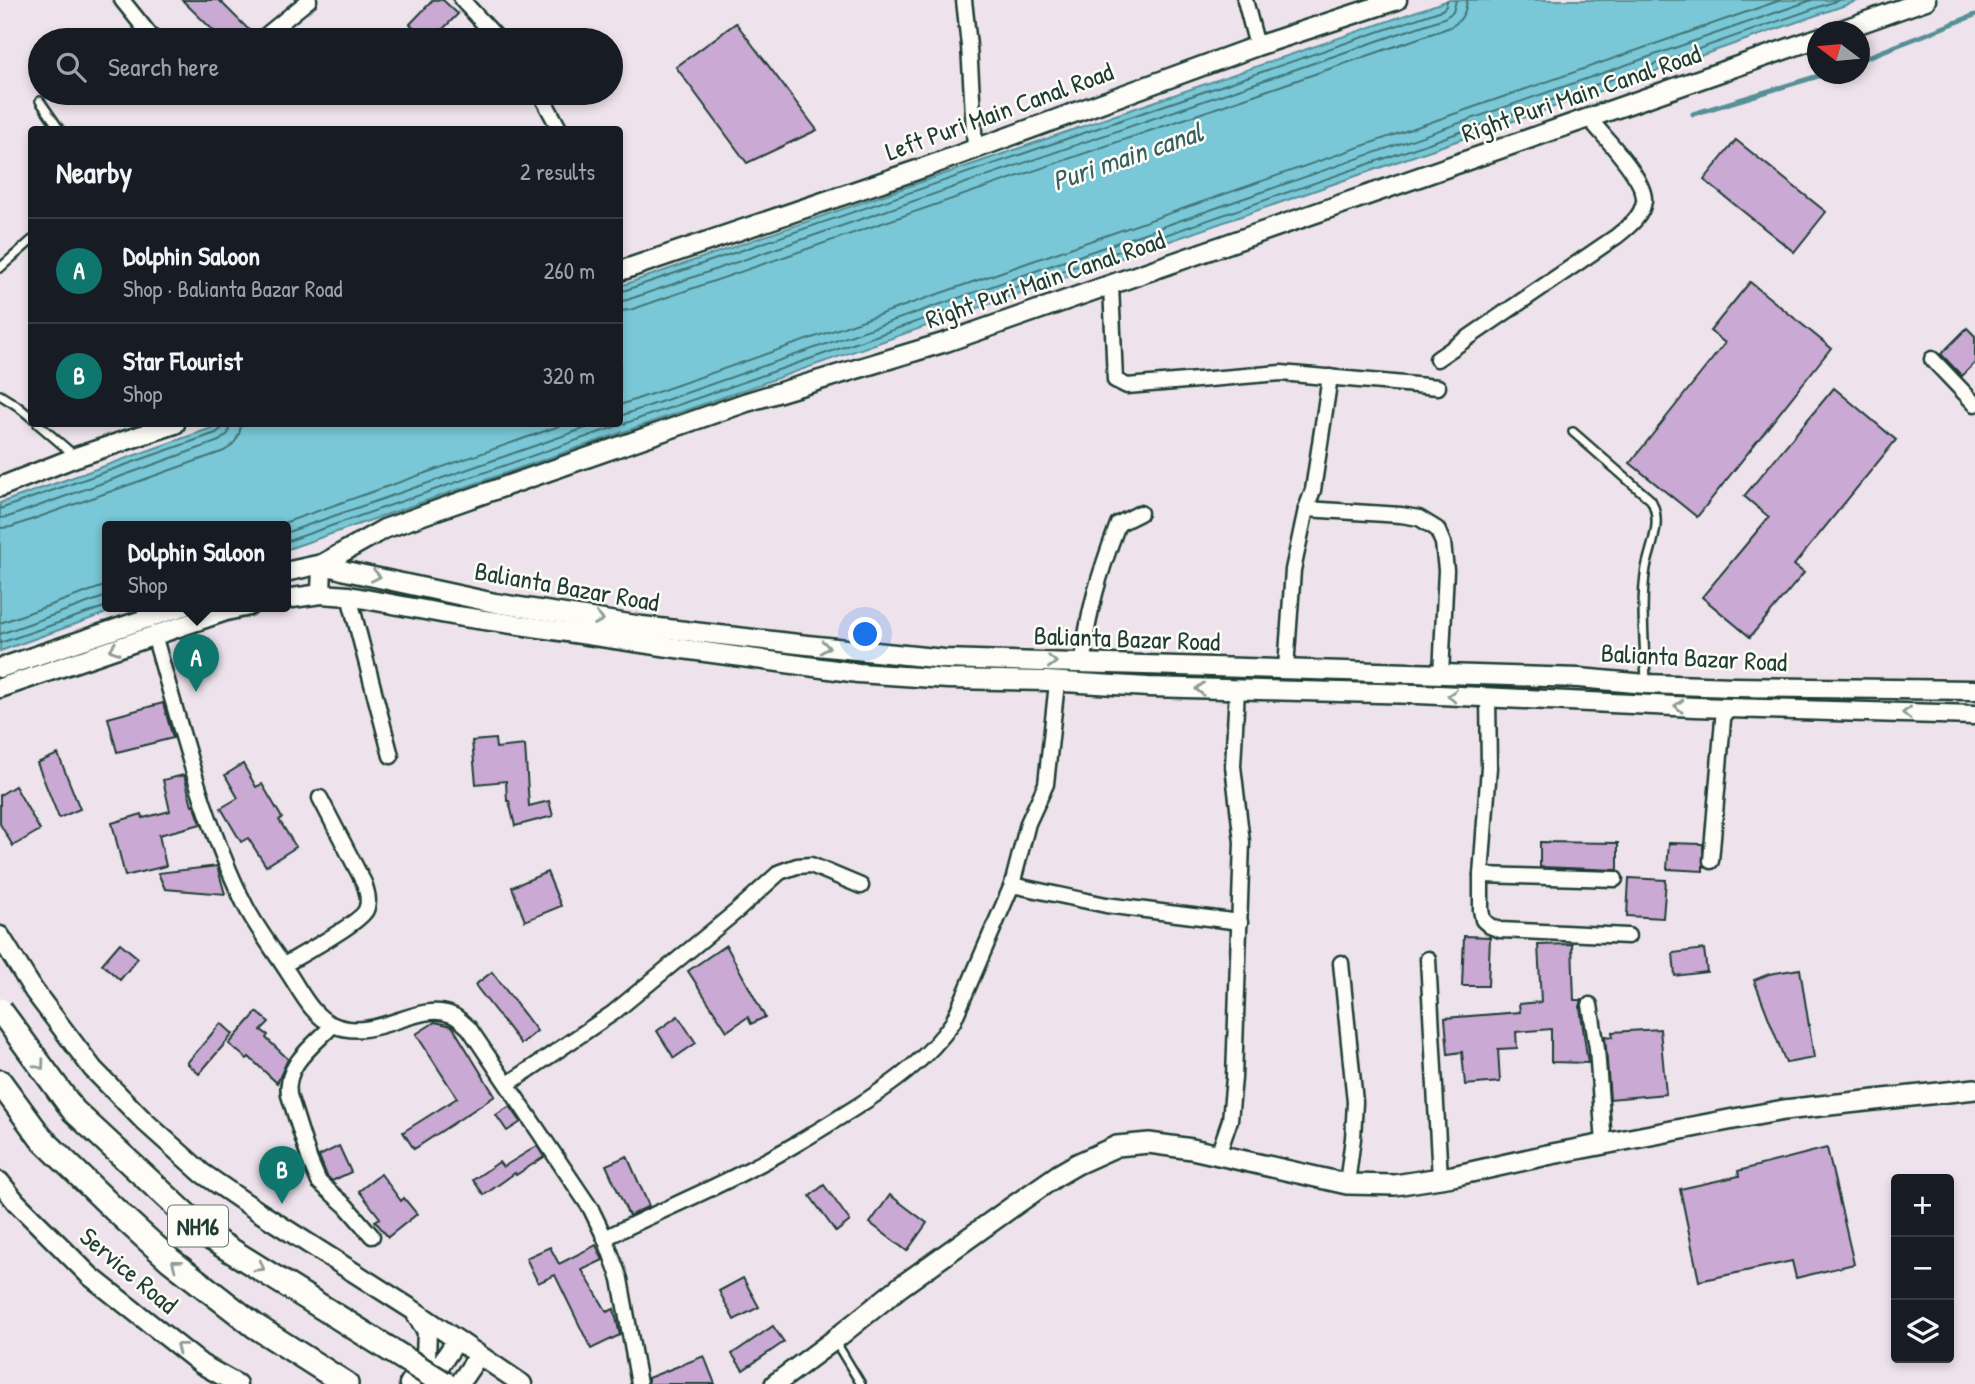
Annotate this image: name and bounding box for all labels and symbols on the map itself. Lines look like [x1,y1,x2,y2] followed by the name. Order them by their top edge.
[1807,21,1870,84] north arrow
[1457,36,1705,150] street label: Right Puri Main Canal Road
[880,53,1118,169] street label: Left Puri Main Canal Road
[1047,112,1209,199] water label: Puri main canal
[921,222,1169,336] street label: Right Puri Main Canal Road
[472,553,662,619] street label: Balianta Bazar Road
[370,568,382,583] one-way arrow
[593,611,605,626] one-way arrow
[848,617,882,651] your location
[1033,617,1221,659] street label: Balianta Bazar Road
[173,634,219,692] pin: A
[1600,635,1788,679] street label: Balianta Bazar Road
[819,639,830,654] one-way arrow
[109,641,121,655] one-way arrow
[1047,654,1057,670] one-way arrow
[1194,681,1205,696] one-way arrow
[1446,688,1457,703] one-way arrow
[1674,699,1685,714] one-way arrow
[1901,706,1912,721] one-way arrow
[32,1057,44,1070] one-way arrow
[259,1146,305,1204] pin: B
[168,1206,228,1246] road number: NH16
[73,1219,185,1321] street label: Service Road
[252,1259,265,1272] one-way arrow
[171,1260,184,1273] one-way arrow
[175,1342,187,1355] one-way arrow

